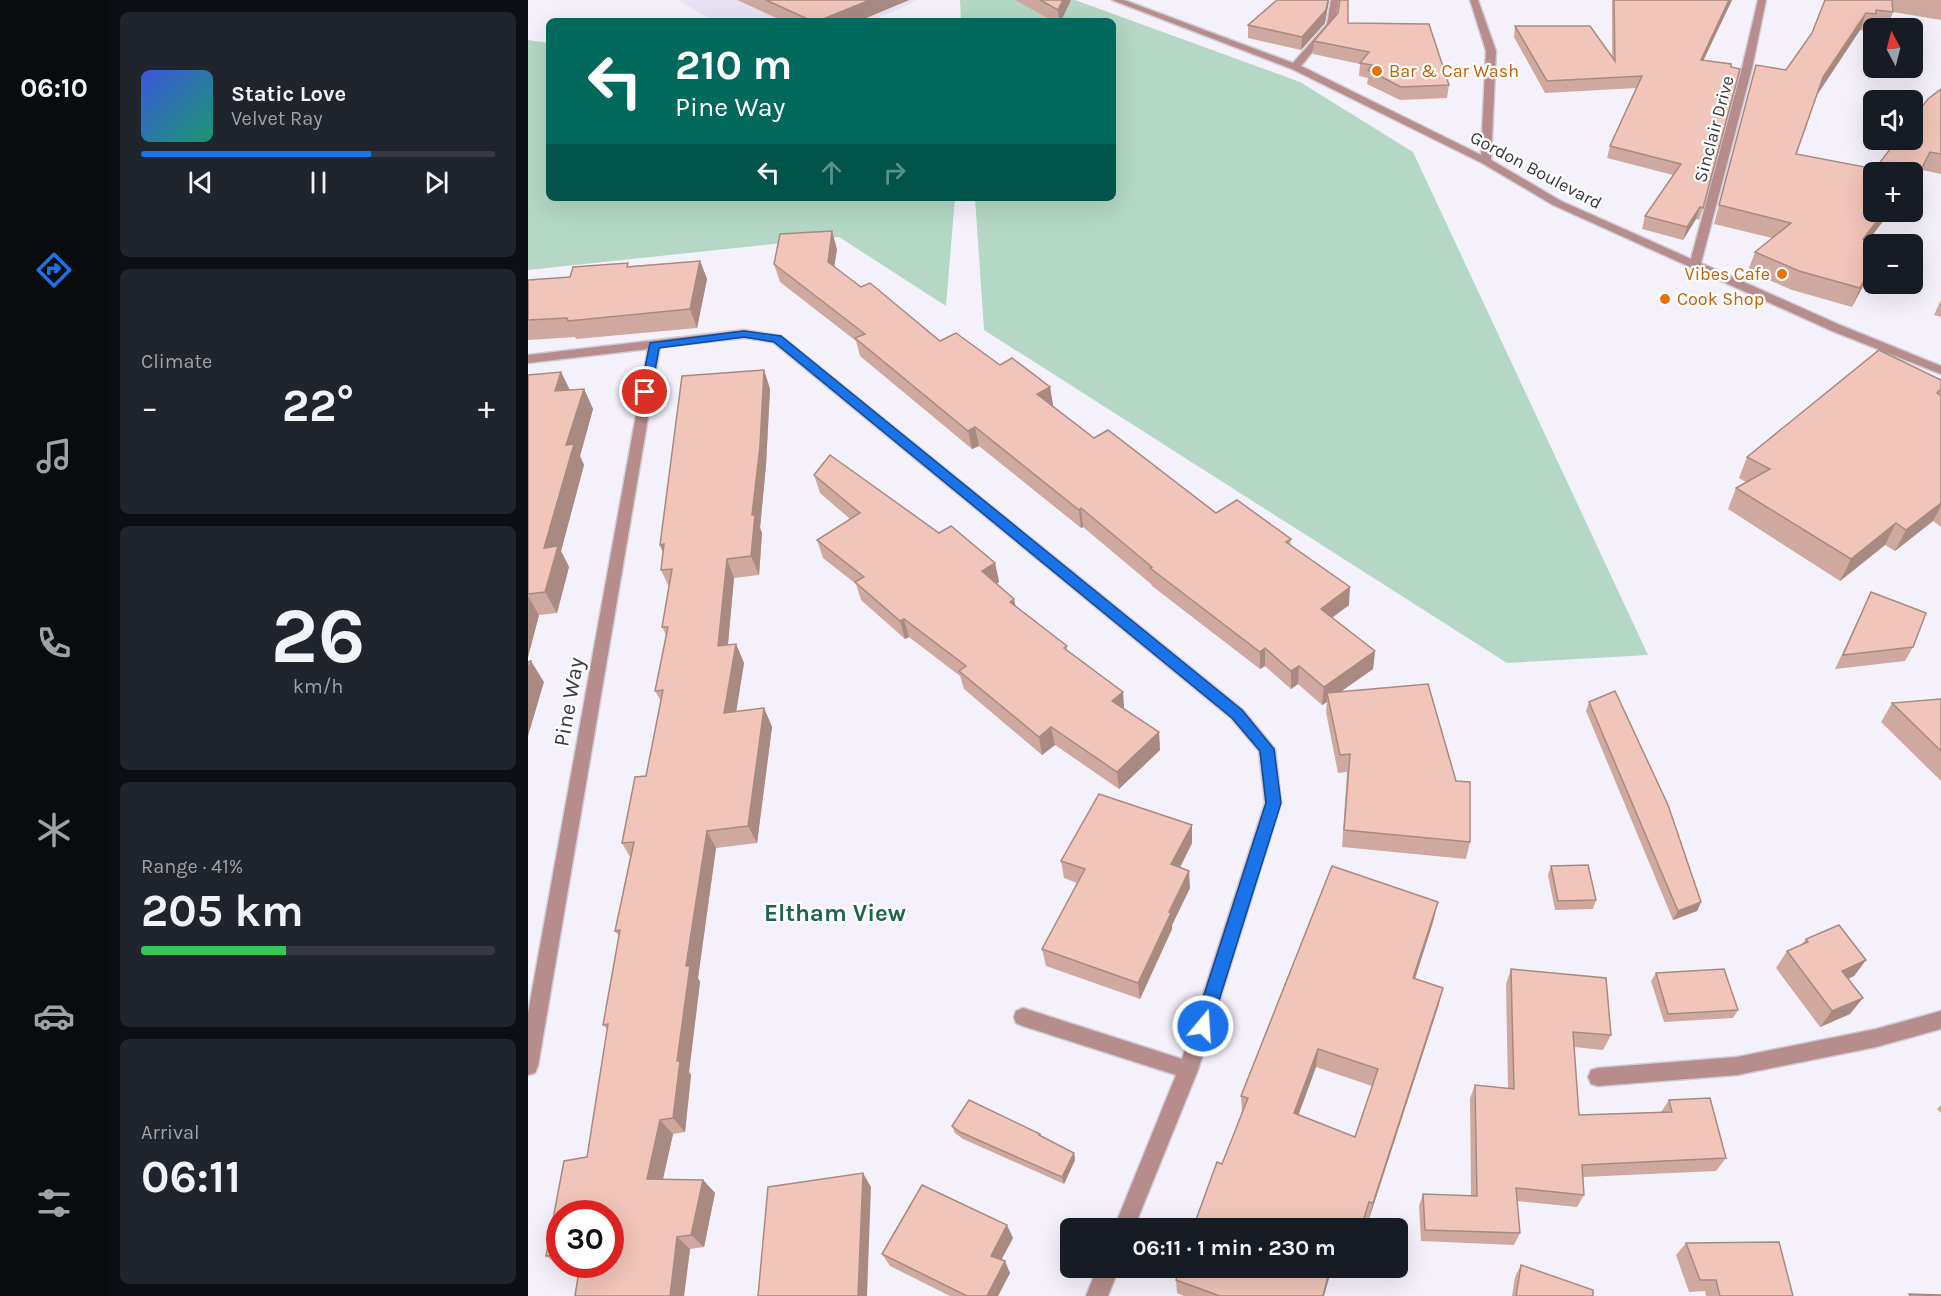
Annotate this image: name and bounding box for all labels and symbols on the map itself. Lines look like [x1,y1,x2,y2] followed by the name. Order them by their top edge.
[1863,18,1923,78] north arrow
[1389,60,1519,82] place label: Bar & Car Wash
[1370,64,1384,78] marker: Bar & Car Wash
[1689,73,1739,185] street label: Sinclair Drive
[1466,126,1606,214] street label: Gordon Boulevard
[1685,263,1770,285] place label: Vibes Cafe
[1775,267,1789,281] marker: Vibes Cafe
[1677,288,1764,310] place label: Cook Shop
[1658,292,1672,306] marker: Cook Shop
[619,366,670,417] pin
[548,655,590,749] street label: Pine Way
[764,899,906,927] district label: Eltham View
[1171,994,1235,1058] position arrow
[546,1200,624,1278] speed limit sign: 30

